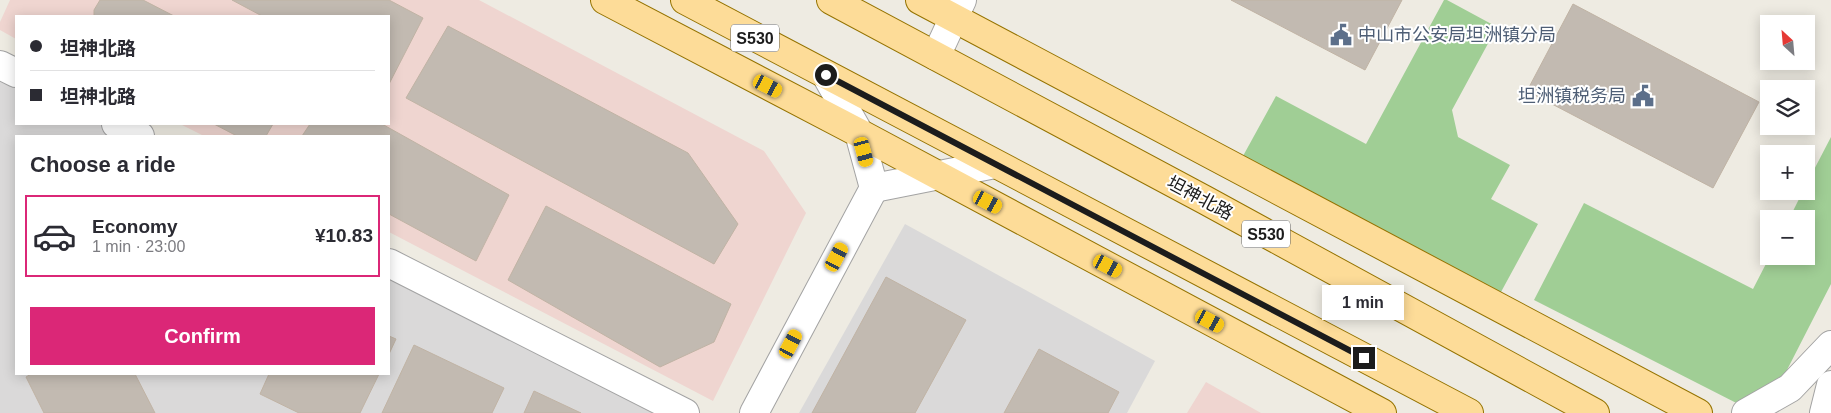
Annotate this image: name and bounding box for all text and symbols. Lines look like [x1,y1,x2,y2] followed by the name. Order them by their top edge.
[1760,15,1815,70] north arrow
[1760,15,1815,265] map controls
[1328,22,1354,48] public building icon: 中山市公安局坦洲镇分局
[731,24,779,52] road number: S530
[1358,25,1556,45] place label: 中山市公安局坦洲镇分局
[60,38,136,59] text: 坦神北路
[815,64,837,86] route start
[751,73,784,99] car
[1760,80,1815,135] button: layers
[1630,83,1656,109] public building icon: 坦洲镇税务局
[60,86,136,107] text: 坦神北路
[1518,86,1626,106] place label: 坦洲镇税务局
[852,136,875,168] car
[1760,145,1815,200] button: +
[30,152,175,177] text: Choose a ride
[1164,172,1236,224] street label: 坦神北路
[971,188,1004,216] car
[1760,210,1815,265] button: −
[32,214,77,259] icon: car
[92,216,178,237] text: Economy
[1242,220,1290,248] road number: S530
[315,225,373,246] text: ¥10.83
[92,238,185,255] text: 1 min · 23:00
[823,240,850,274] car
[1091,252,1124,280] car
[1323,286,1405,320] callout: 1 min
[1342,294,1384,311] text: 1 min
[30,307,375,365] button: Confirm
[1193,307,1226,335] car
[777,327,804,361] car
[1353,347,1375,369] route end

